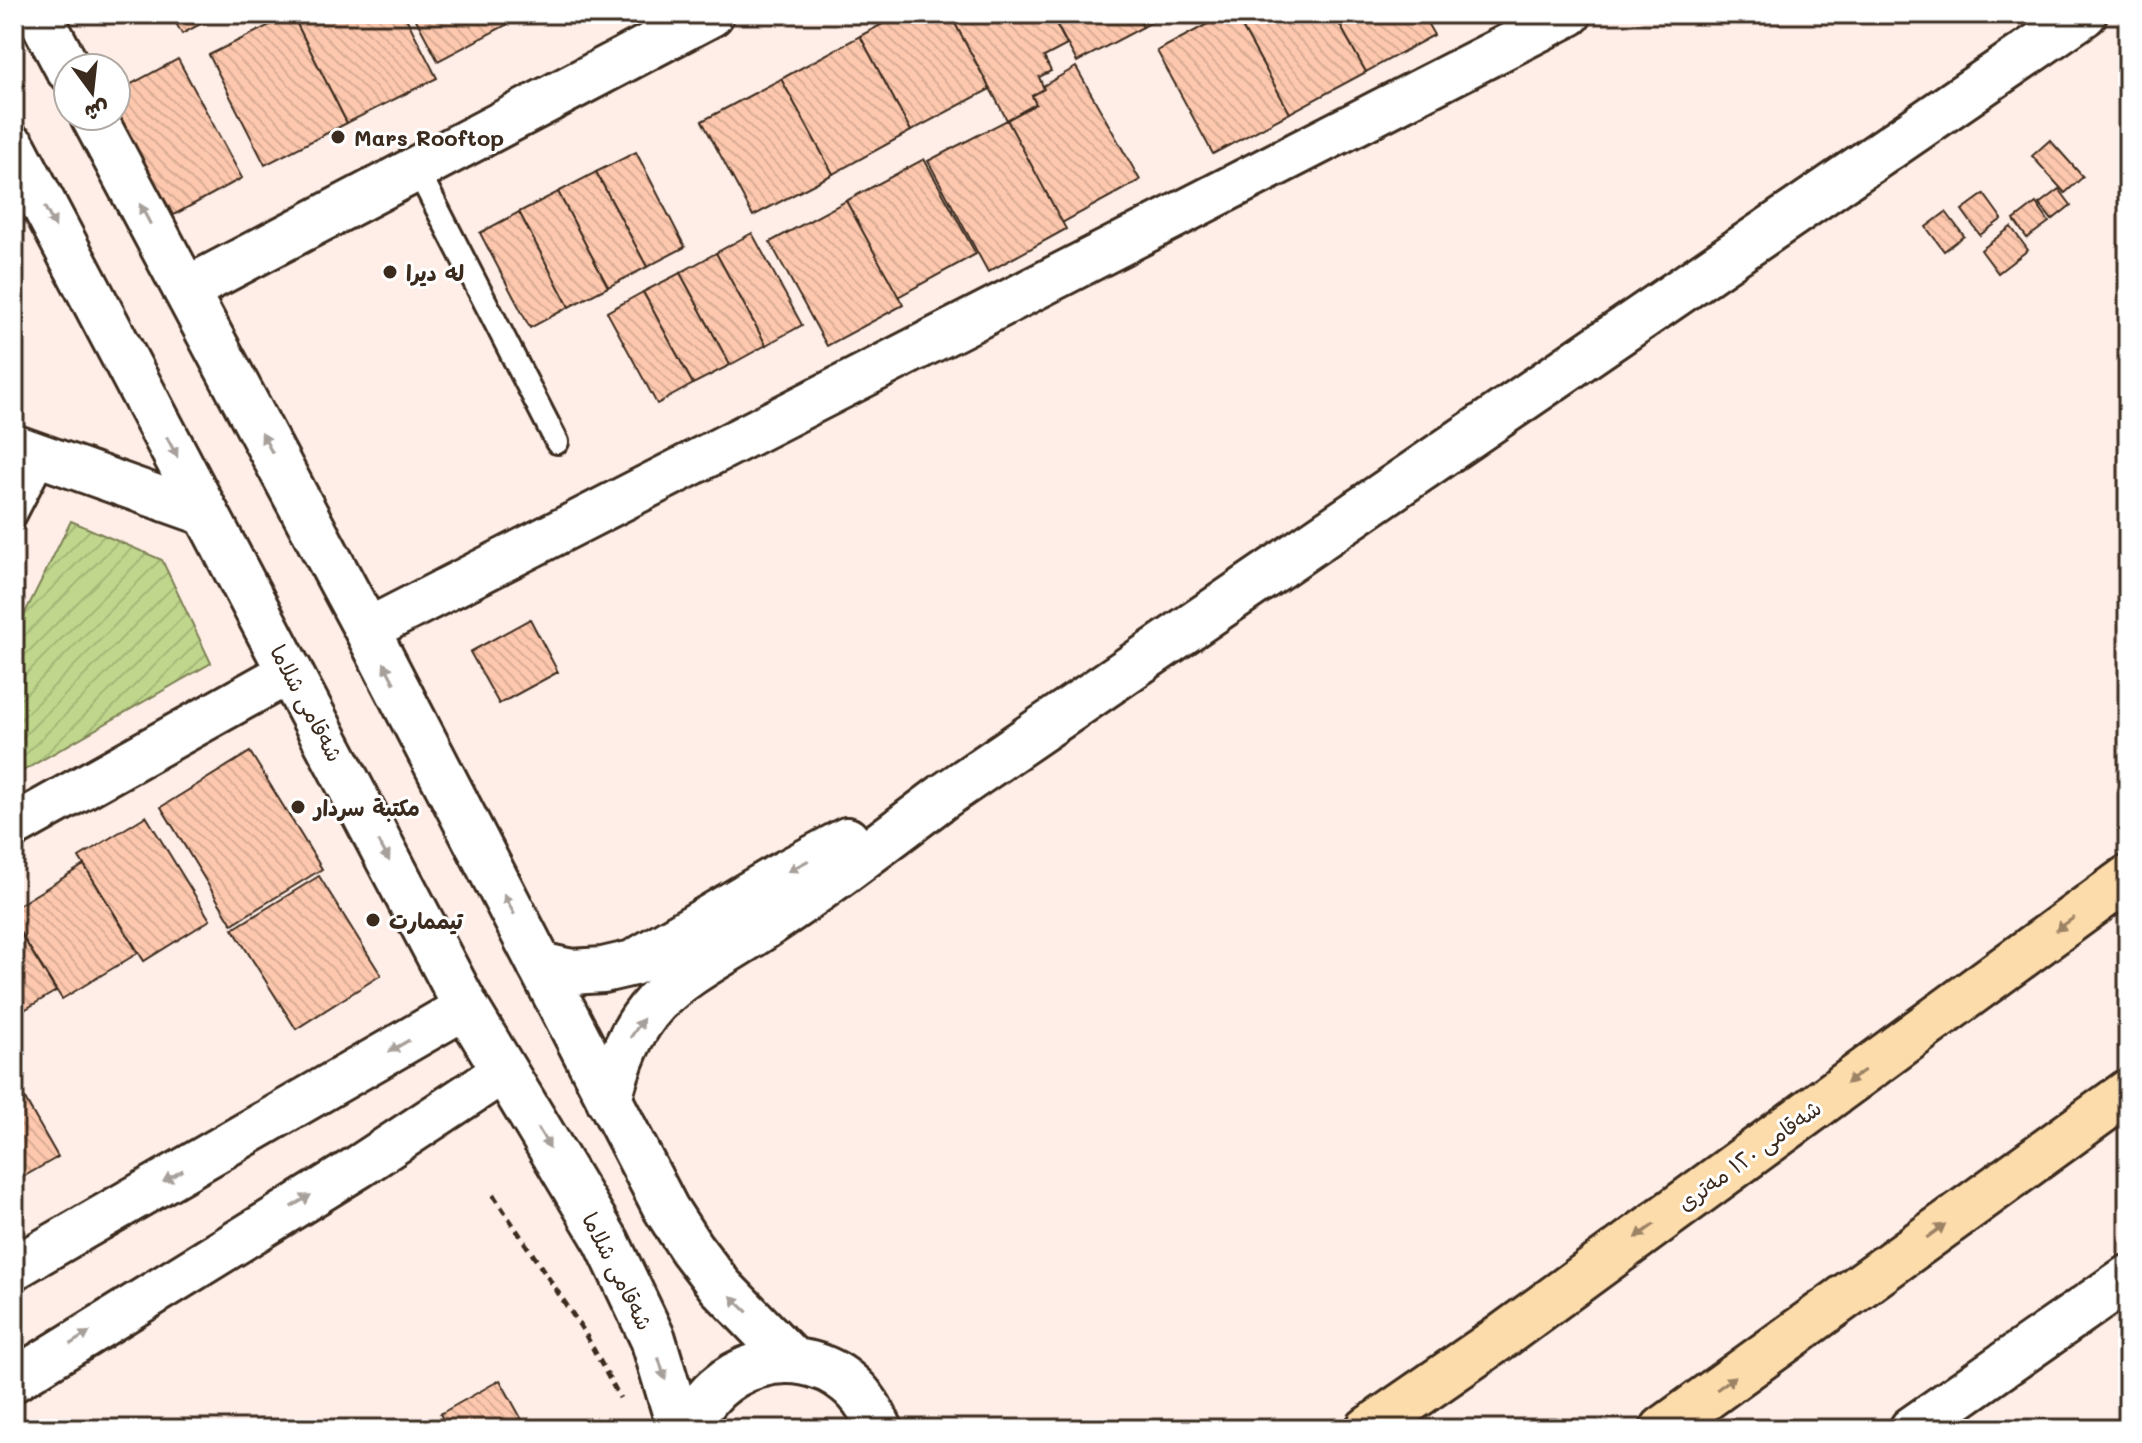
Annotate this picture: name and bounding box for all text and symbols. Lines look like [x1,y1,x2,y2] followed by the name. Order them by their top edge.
[52,52,132,132] north arrow
[82,95,113,129] text: ش
[354,123,504,152] place label: Mars Rooftop
[329,128,347,146] marker: Mars Rooftop
[139,203,153,225] one-way arrow
[44,206,57,229] one-way arrow
[406,258,464,287] place label: له ديرا
[381,263,399,281] marker: له ديرا
[261,432,274,455] one-way arrow
[165,436,178,459] one-way arrow
[263,639,350,767] street label: شەقامی شلاما
[383,662,396,685] one-way arrow
[312,793,420,822] place label: مكتبة سردار
[289,798,307,816] marker: مكتبة سردار
[378,839,391,862] one-way arrow
[786,859,809,873] one-way arrow
[502,893,516,915] one-way arrow
[389,906,464,935] place label: تیممارت
[364,911,382,929] marker: تیممارت
[2055,916,2076,931] one-way arrow
[630,1017,645,1038] one-way arrow
[387,1039,410,1053] one-way arrow
[1845,1069,1866,1085] one-way arrow
[1671,1093,1827,1218] street label: شەقامی ١٢٠ مەتری
[537,1127,551,1149] one-way arrow
[162,1169,185,1183] one-way arrow
[290,1195,312,1209] one-way arrow
[575,1207,660,1335] street label: شەقامی شلاما
[1635,1223,1656,1238] one-way arrow
[1926,1223,1947,1239] one-way arrow
[730,1295,749,1313] one-way arrow
[69,1332,91,1346] one-way arrow
[656,1357,669,1381] one-way arrow
[1715,1376,1736,1391] one-way arrow

